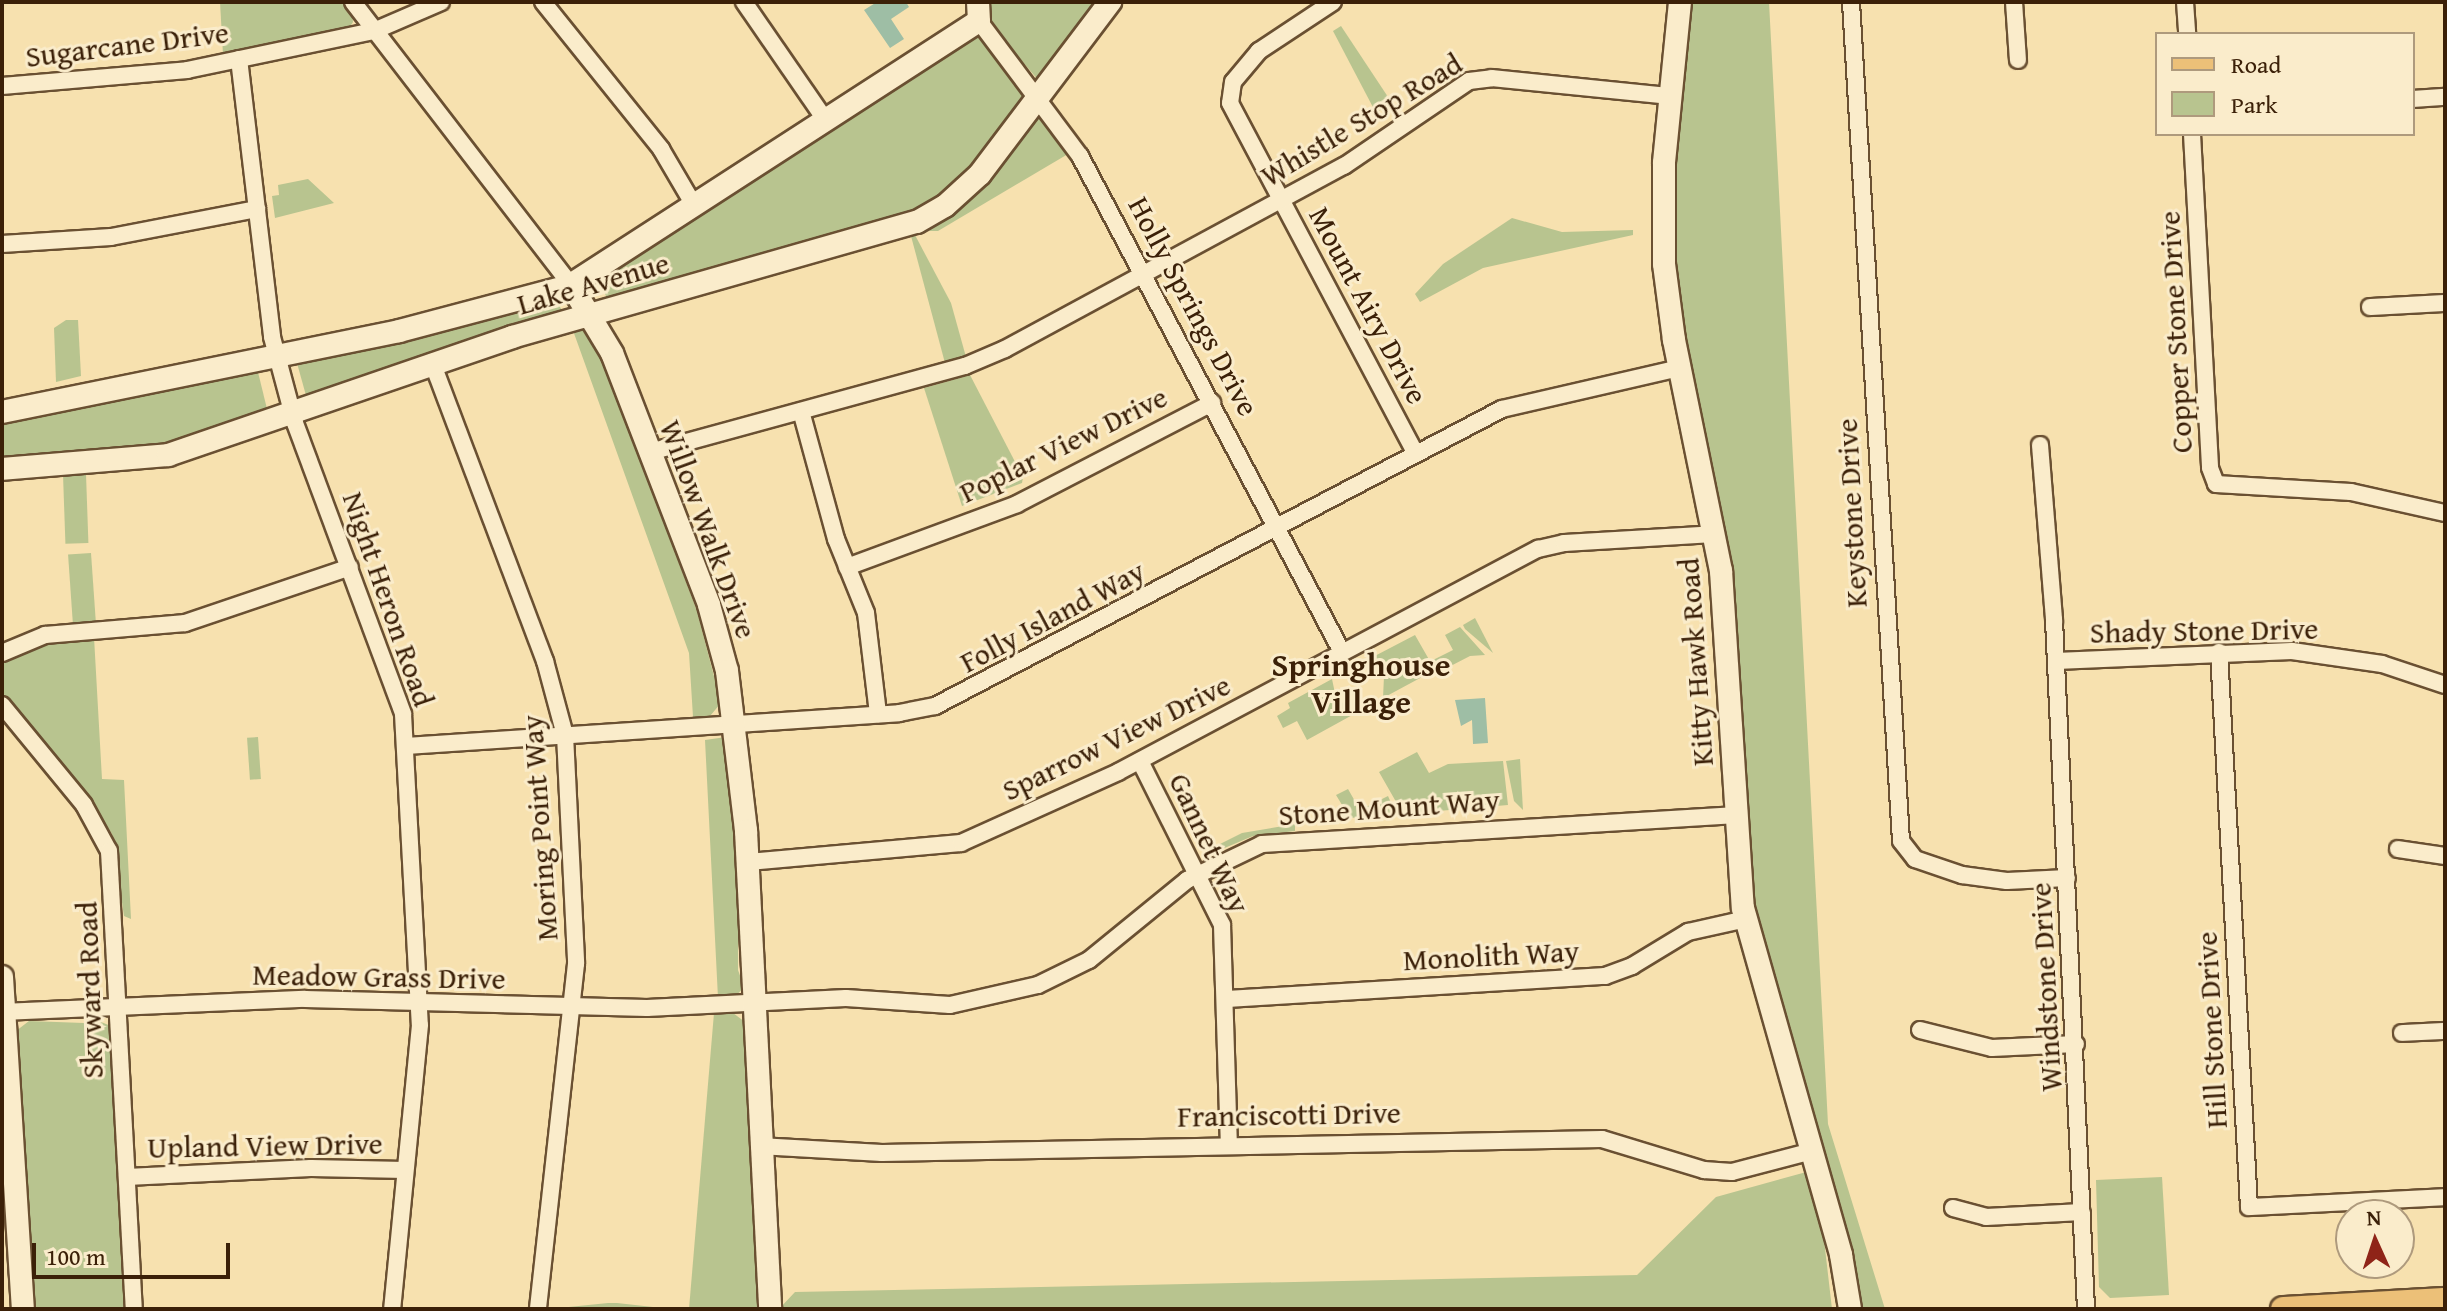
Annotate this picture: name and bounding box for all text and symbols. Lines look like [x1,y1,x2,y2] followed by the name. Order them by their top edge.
[23,14,231,74] street label: Sugarcane Drive
[2155,32,2415,136] legend
[1254,45,1468,193] street label: Whistle Stop Road
[2231,47,2281,82] text: Road
[2231,87,2277,122] text: Park
[1121,190,1267,422] street label: Holly Springs Drive
[1302,200,1436,410] street label: Mount Airy Drive
[2151,210,2199,454] street label: Copper Stone Drive
[513,244,673,322] street label: Lake Avenue
[953,378,1173,510] street label: Poplar View Drive
[653,415,765,643] street label: Willow Walk Drive
[1828,417,1874,609] street label: Keystone Drive
[335,487,443,711] street label: Night Heron Road
[954,552,1150,680] street label: Folly Island Way
[1670,557,1720,767] street label: Kitty Hawk Road
[2089,610,2319,650] street label: Shady Stone Drive
[1271,647,1451,722] district label: Springhouse Village
[996,666,1236,808] street label: Sparrow View Drive
[513,714,565,942] street label: Moring Point Way
[1162,767,1258,919] street label: Gannet Way
[1277,781,1501,833] street label: Stone Mount Way
[2022,881,2068,1093] street label: Windstone Drive
[68,901,110,1079] street label: Skyward Road
[2188,931,2234,1129] street label: Hill Stone Drive
[1402,932,1580,978] street label: Monolith Way
[252,956,506,996] street label: Meadow Grass Drive
[1177,1094,1401,1134] street label: Franciscotti Drive
[147,1125,383,1165] street label: Upland View Drive
[2335,1199,2415,1279] north arrow
[2366,1201,2382,1233] text: N
[36,1227,234,1277] scale bar
[46,1239,106,1274] text: 100 m

